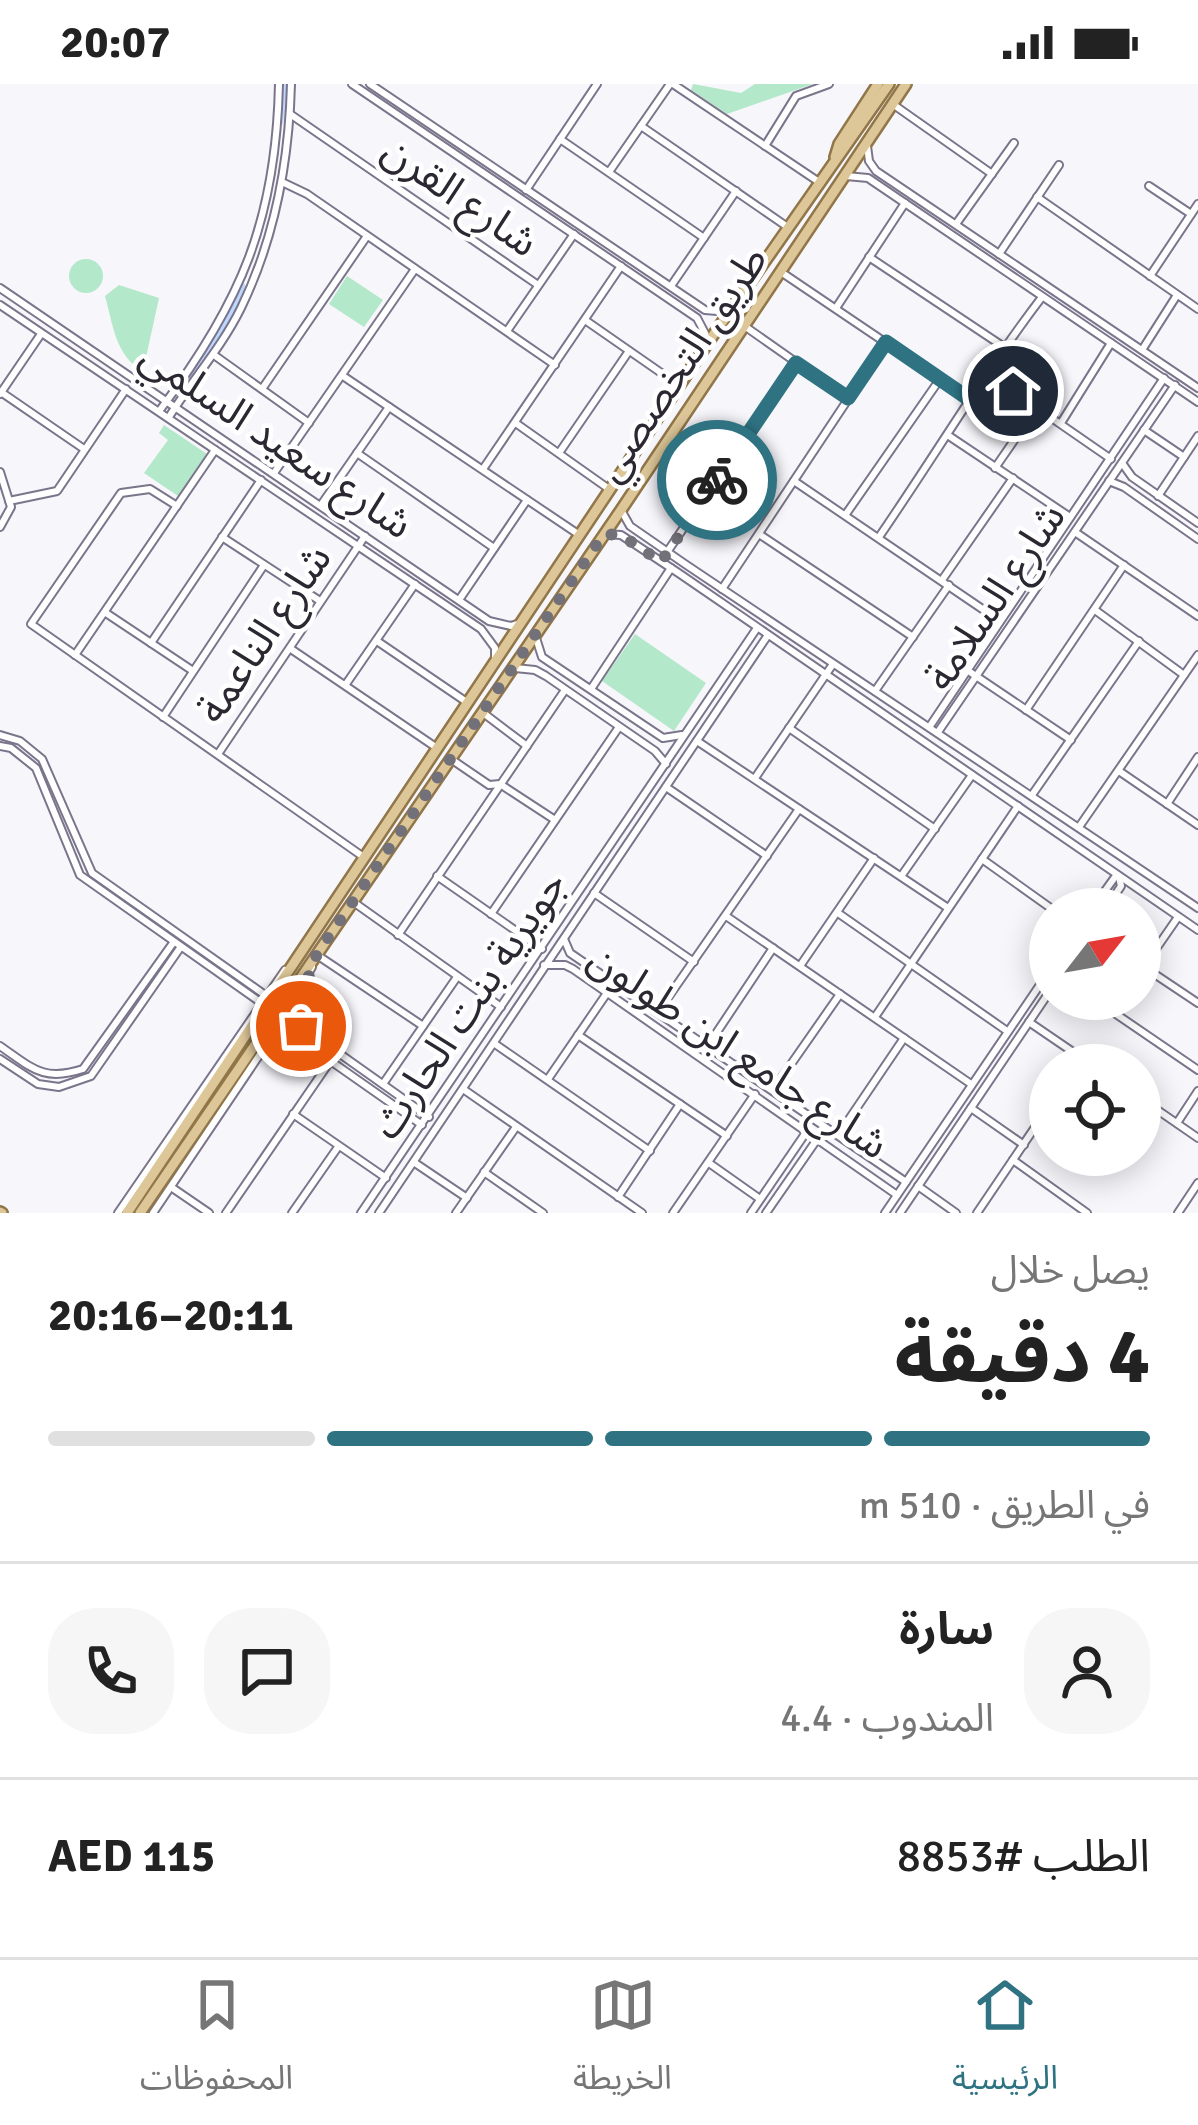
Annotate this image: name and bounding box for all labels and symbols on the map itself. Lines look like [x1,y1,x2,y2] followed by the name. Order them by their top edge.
[370,124,548,272] street label: شارع القرن
[584,236,784,495] street label: طريق التخصصي
[127,330,422,555] street label: شارع سعيد السلمي
[962,340,1064,442] pin
[657,420,777,540] courier
[914,493,1081,703] street label: شارع السلامة
[186,535,347,736] street label: شارع الناعمة
[361,861,578,1149] street label: جويرية بنت الحارث
[1029,888,1161,1020] north arrow
[576,932,898,1175] street label: شارع جامع ابن طولون
[250,975,352,1077] pin

